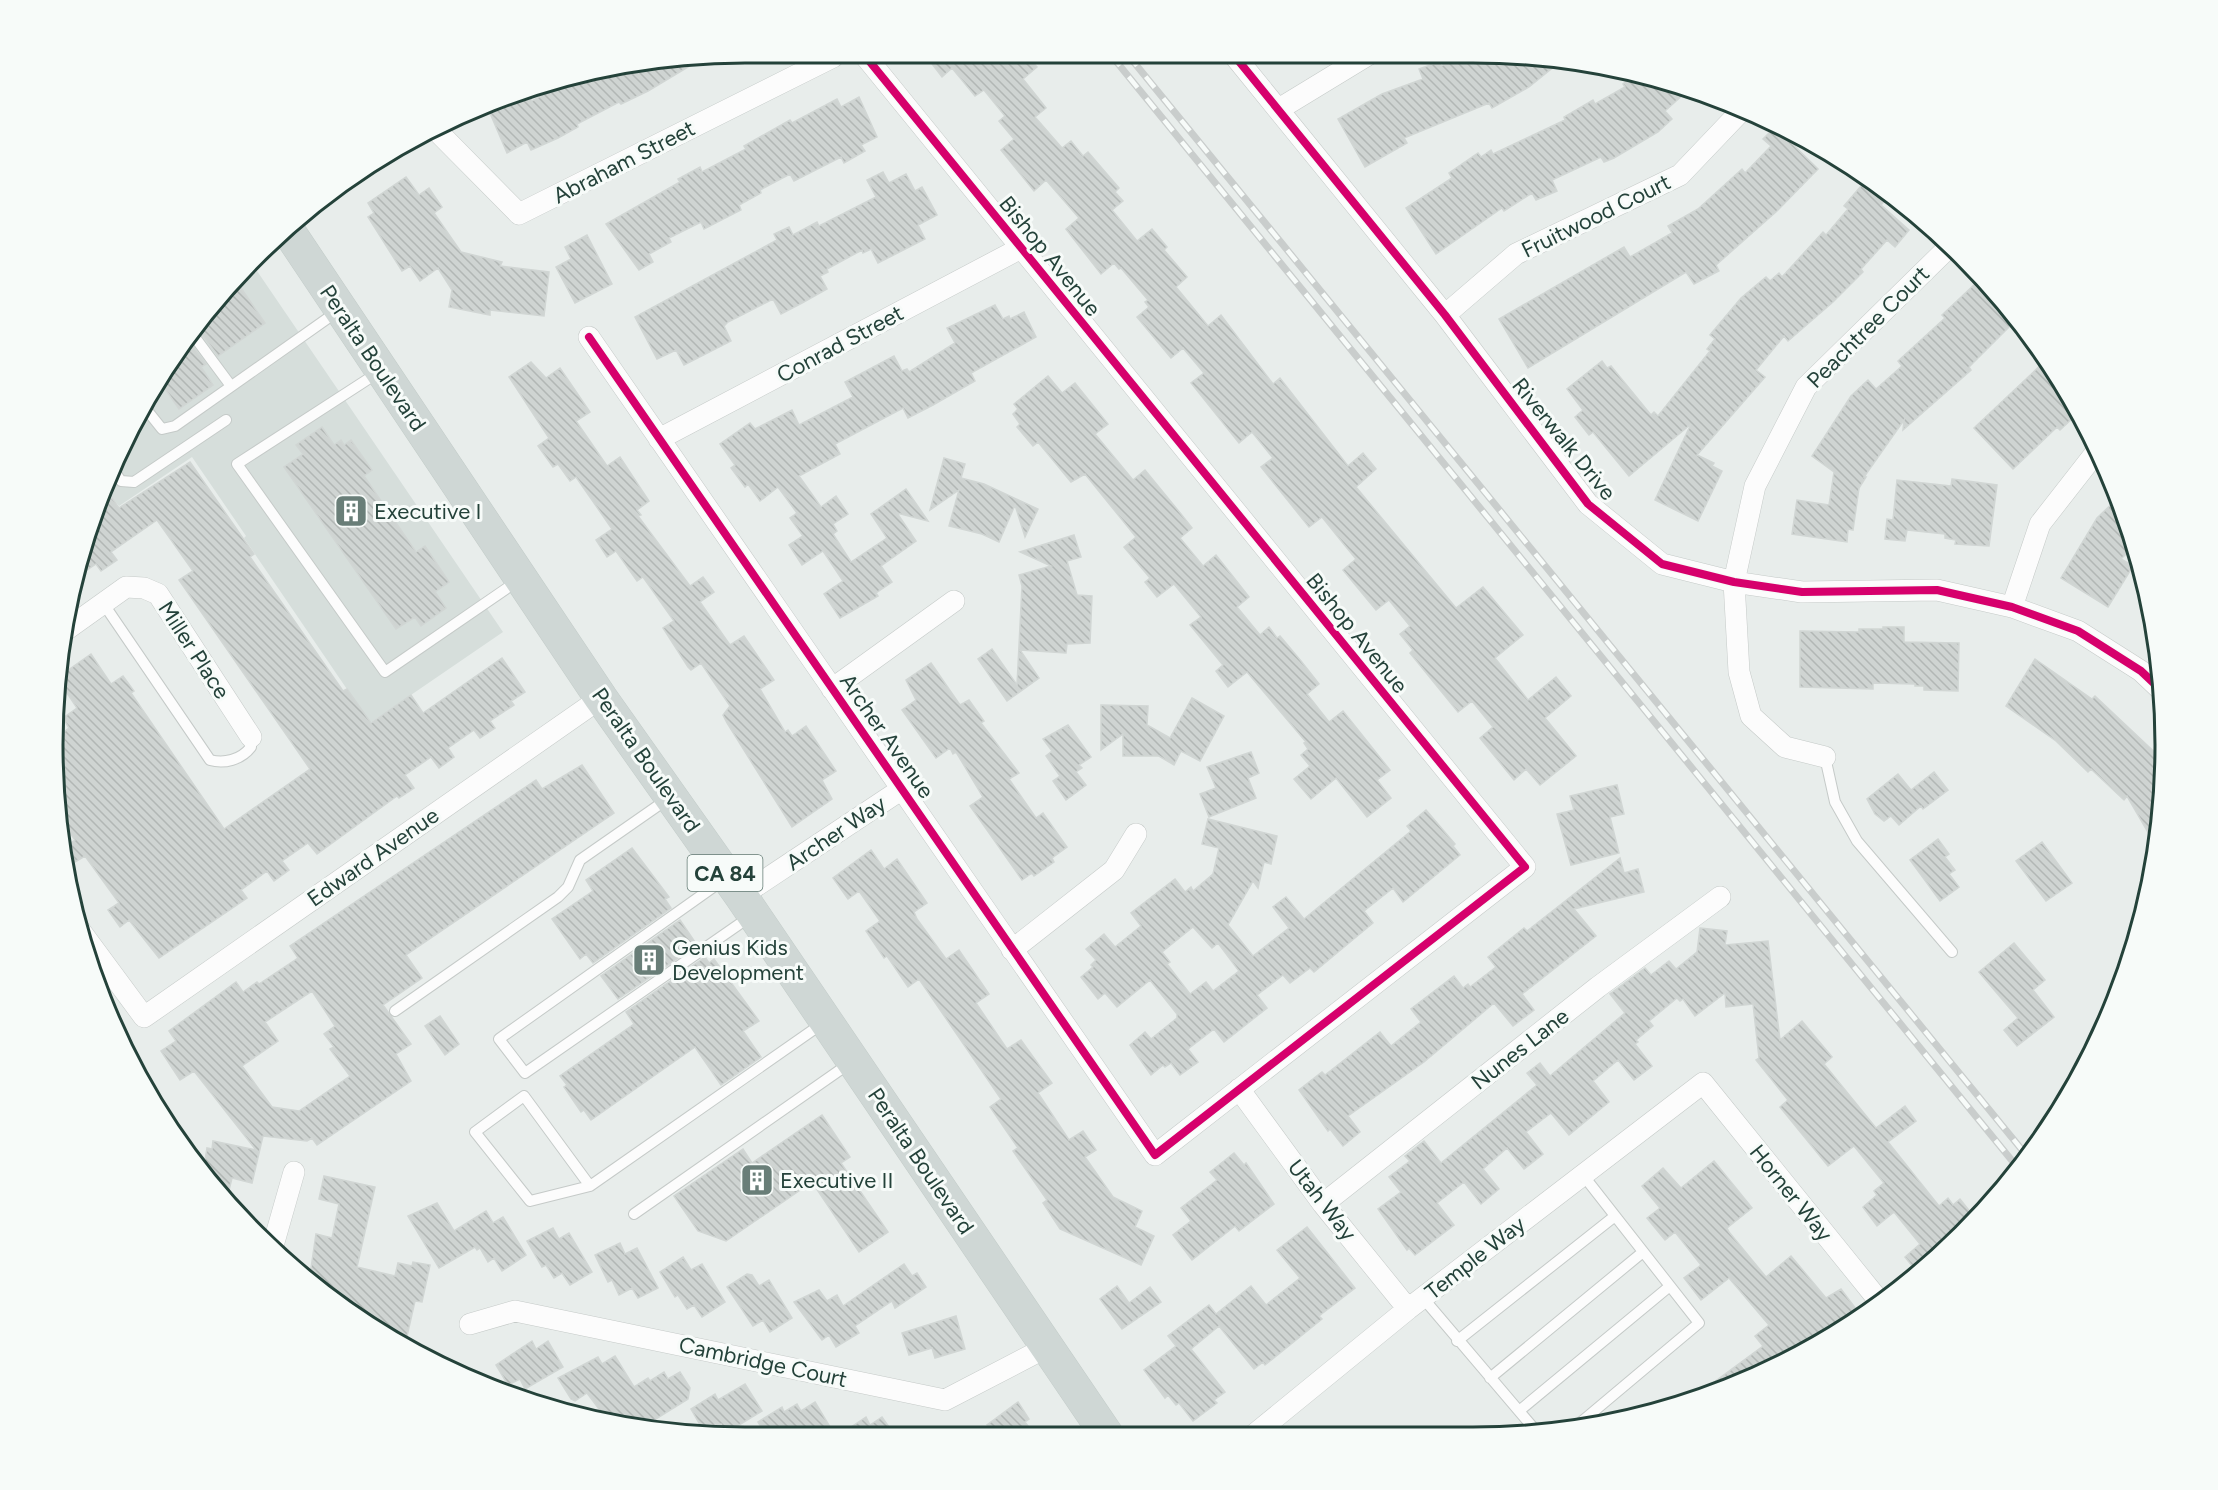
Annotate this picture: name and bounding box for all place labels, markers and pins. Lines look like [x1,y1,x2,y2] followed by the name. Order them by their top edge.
[333,493,369,529] building icon: Executive I
[374,498,482,525] place label: Executive I
[672,934,804,986] place label: Genius Kids Development
[631,942,667,978] building icon: Genius Kids Development
[739,1162,775,1198] building icon: Executive II
[780,1167,894,1194] place label: Executive II

